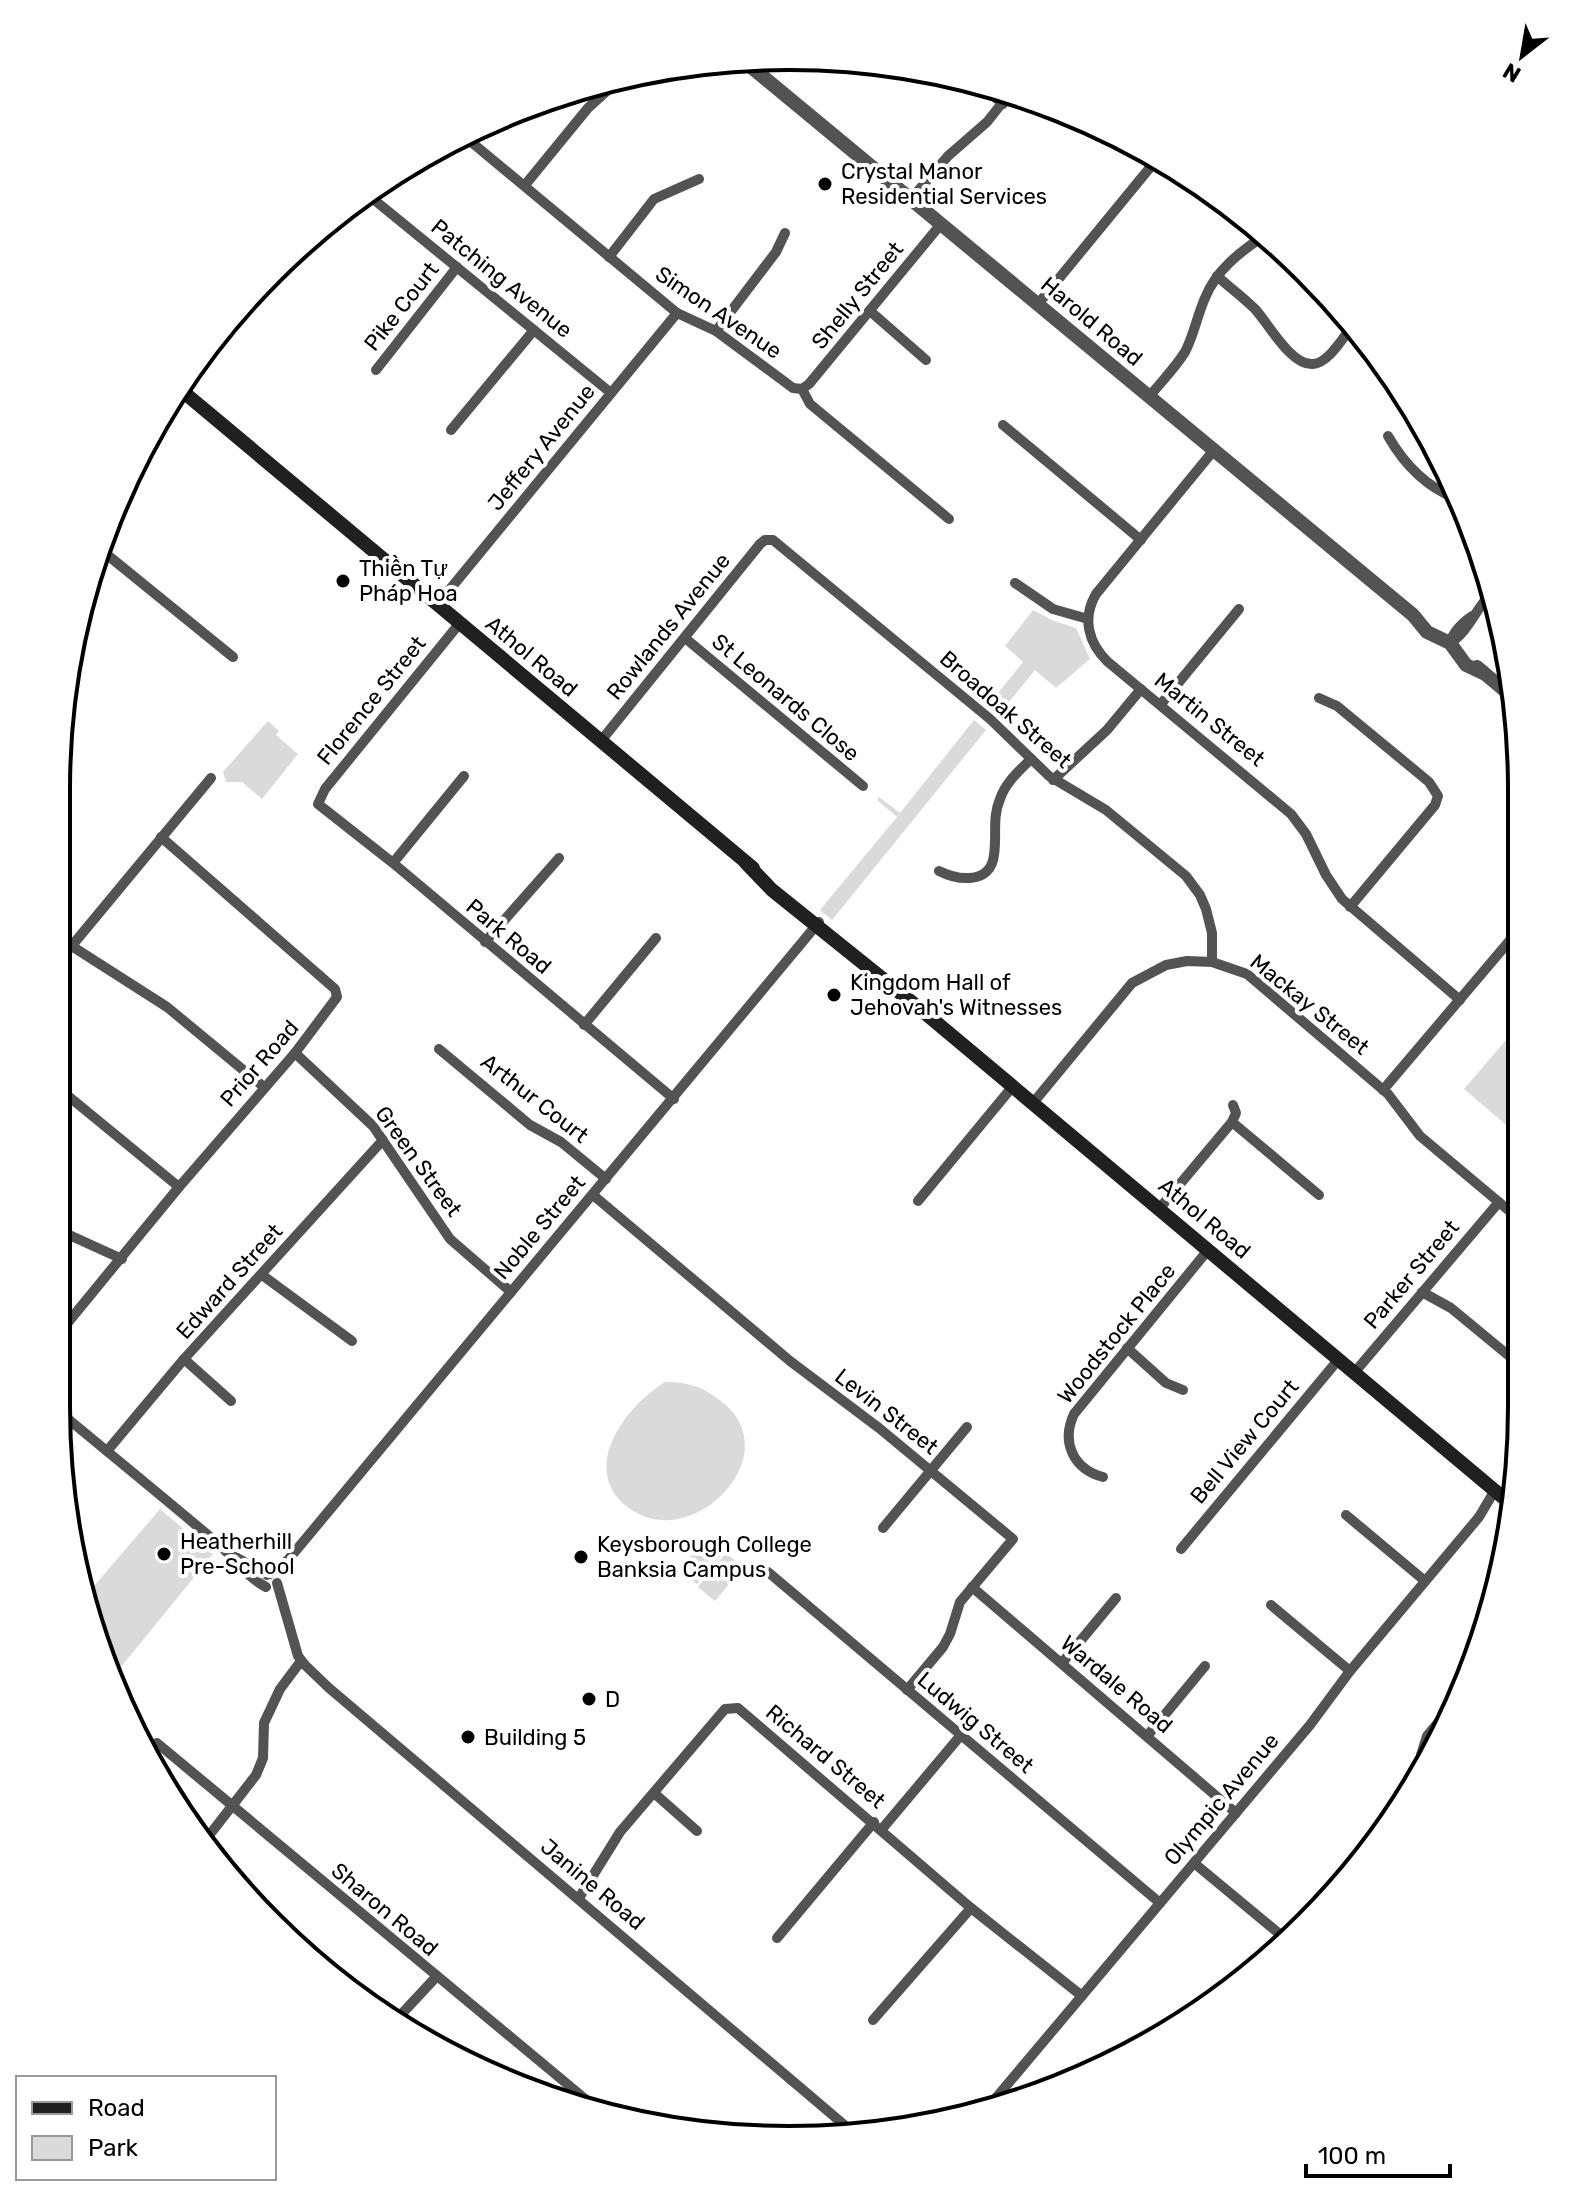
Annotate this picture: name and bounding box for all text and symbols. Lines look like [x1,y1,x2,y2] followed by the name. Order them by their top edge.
[1482,16,1562,96] north arrow
[1498,57,1526,88] text: N
[841,158,1047,210] place label: Crystal Manor Residential Services
[816,175,834,193] marker: Crystal Manor Residential Services
[426,213,578,344] street label: Patching Avenue
[806,236,909,355] street label: Shelly Street
[358,256,445,356] street label: Pike Court
[650,260,787,365] street label: Simon Avenue
[1035,271,1148,372] street label: Harold Road
[482,378,601,516] street label: Jeffery Avenue
[601,547,736,705] street label: Rowlands Avenue
[359,555,458,607] place label: Thiền Tự Pháp Hoa
[334,572,352,590] marker: Thiền Tự Pháp Hoa
[480,610,583,703] street label: Athol Road
[706,628,865,767] street label: St Leonards Close
[311,630,432,770] street label: Florence Street
[934,645,1077,774] street label: Broadoak Street
[1149,667,1271,772] street label: Martin Street
[461,893,557,980] street label: Park Road
[1245,948,1375,1061] street label: Mackay Street
[850,969,1062,1021] place label: Kingdom Hall of Jehovah's Witnesses
[825,986,843,1004] marker: Kingdom Hall of Jehovah's Witnesses
[214,1015,304,1112] street label: Prior Road
[476,1048,594,1149] street label: Arthur Court
[369,1101,468,1222] street label: Green Street
[488,1169,591,1285] street label: Noble Street
[1153,1172,1256,1265] street label: Athol Road
[1358,1214,1465,1334] street label: Parker Street
[171,1218,289,1345] street label: Edward Street
[1052,1258,1181,1409] street label: Woodstock Place
[830,1363,944,1460] street label: Levin Street
[1184,1373,1305,1509] street label: Bell View Court
[180,1528,295,1580] place label: Heatherhill Pre-School
[597,1531,812,1583] place label: Keysborough College Banksia Campus
[155,1545,173,1563] marker: Heatherhill Pre-School
[572,1548,590,1566] marker: Keysborough College Banksia Campus
[1055,1630,1178,1739] street label: Wardale Road
[912,1666,1040,1779] street label: Ludwig Street
[605,1686,620,1713] place label: D
[580,1690,598,1708] marker: D
[760,1699,891,1814] street label: Richard Street
[484,1724,586,1751] place label: Building 5
[459,1728,477,1746] marker: Building 5
[1158,1728,1285,1871] street label: Olympic Avenue
[535,1833,650,1936] street label: Janine Road
[326,1857,443,1962] street label: Sharon Road
[16,2076,276,2180] legend
[88,2094,145,2122] text: Road
[1306,2128,1450,2178] scale bar
[88,2134,139,2162] text: Park
[1318,2142,1386,2170] text: 100 m

